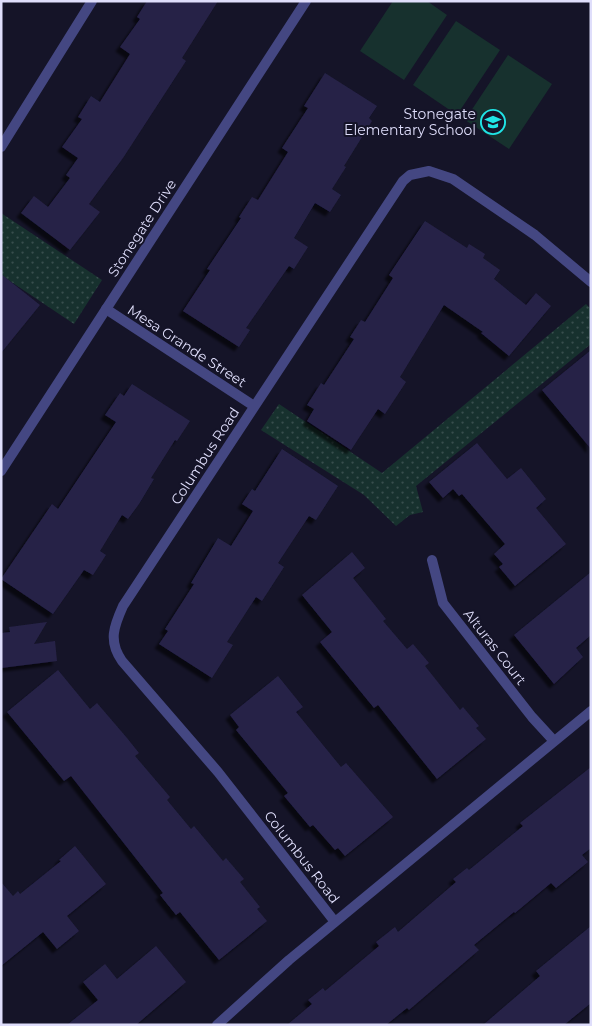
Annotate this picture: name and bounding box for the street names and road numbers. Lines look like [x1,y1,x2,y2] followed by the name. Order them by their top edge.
[104,176,180,280] street label: Stonegate Drive
[124,301,250,391] street label: Mesa Grande Street
[167,404,243,508] street label: Columbus Road
[460,605,531,689] street label: Alturas Court
[260,807,344,907] street label: Columbus Road

